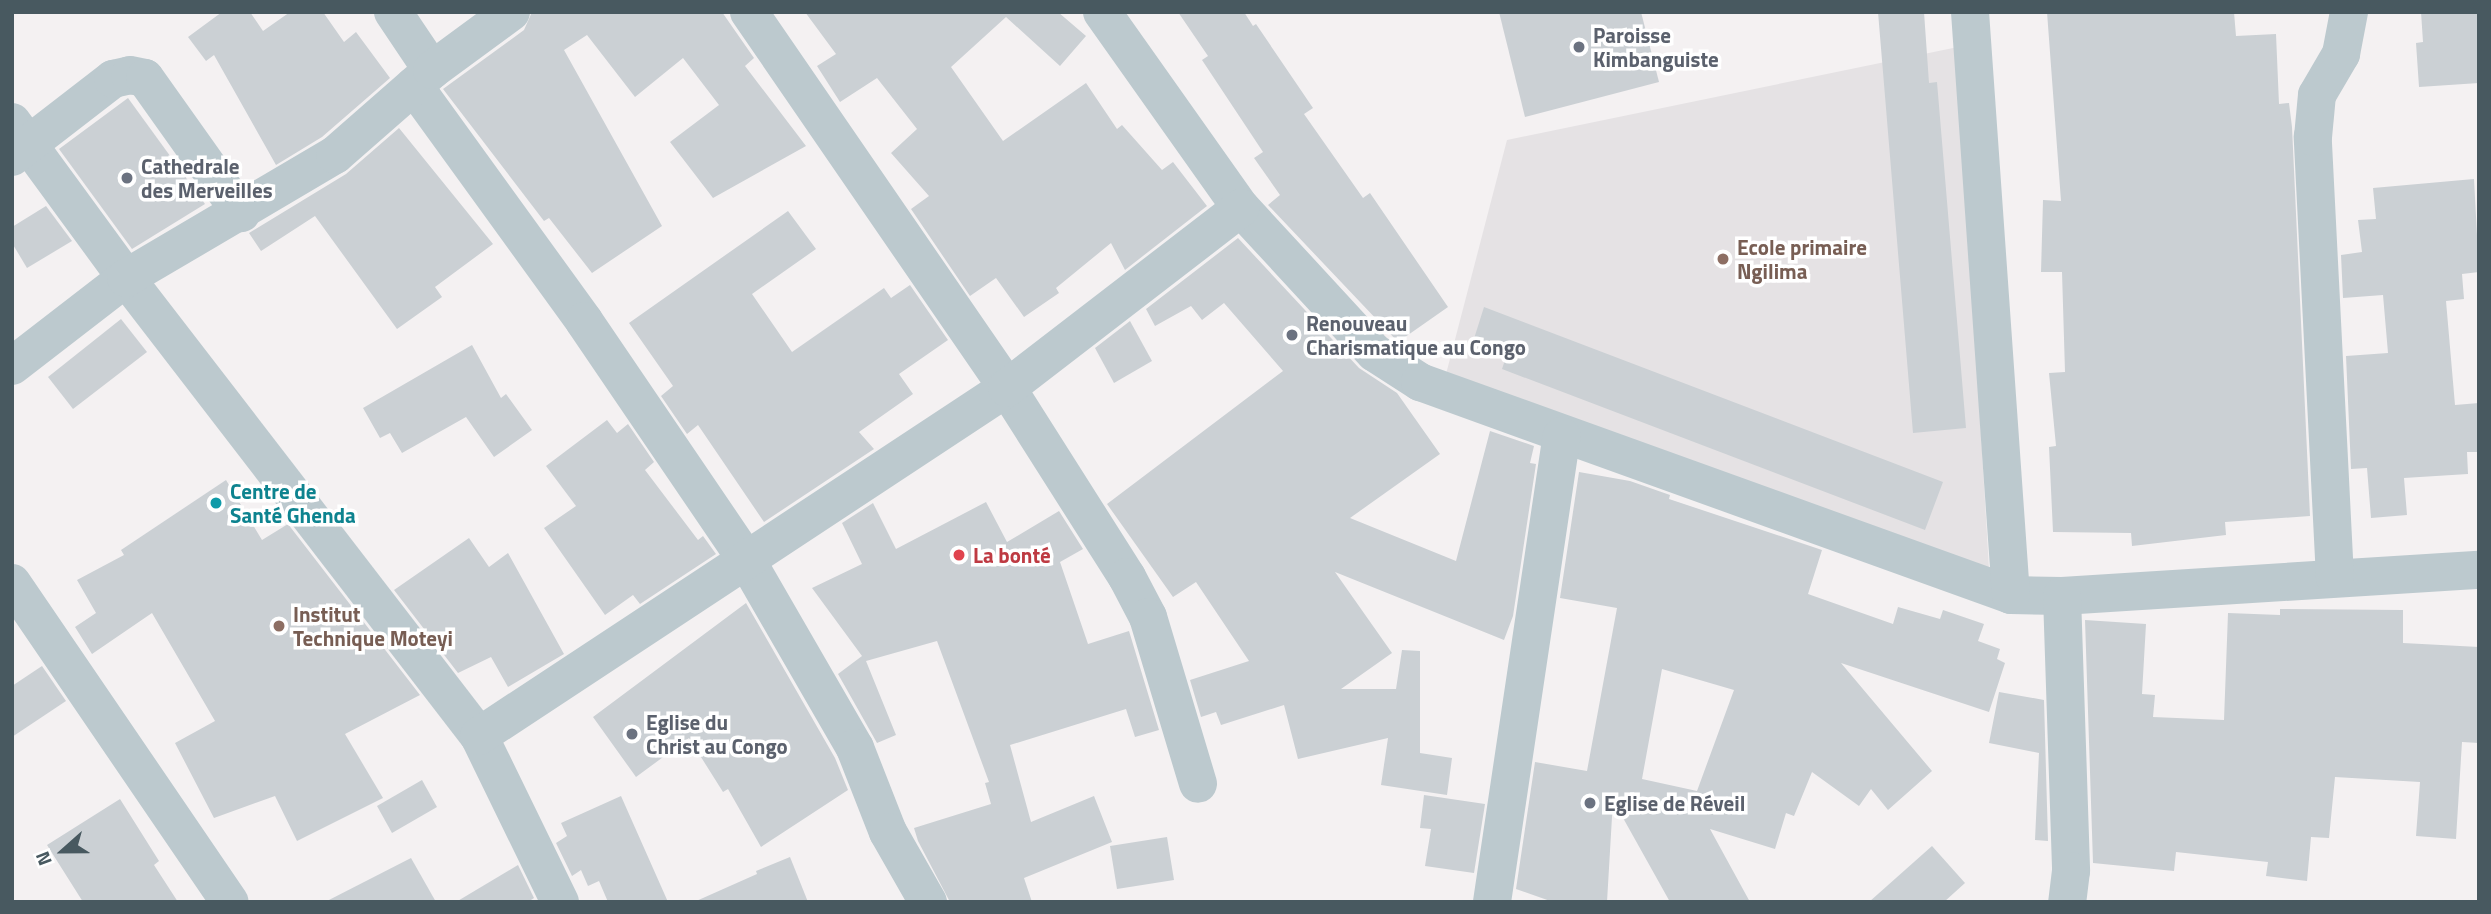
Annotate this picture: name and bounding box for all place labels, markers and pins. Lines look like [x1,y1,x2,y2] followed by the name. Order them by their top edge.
[1593,22,1719,72] place label: Paroisse Kimbanguiste
[1571,39,1587,55] marker: Paroisse Kimbanguiste
[141,153,273,203] place label: Cathedrale des Merveilles
[119,170,135,186] marker: Cathedrale des Merveilles
[1737,234,1867,284] place label: Ecole primaire Ngilima
[1715,251,1731,267] marker: Ecole primaire Ngilima
[1306,310,1526,360] place label: Renouveau Charismatique au Congo
[1284,327,1300,343] marker: Renouveau Charismatique au Congo
[230,478,356,528] place label: Centre de Santé Ghenda
[208,495,224,511] marker: Centre de Santé Ghenda
[973,542,1051,568] place label: La bonté
[951,547,967,563] marker: La bonté
[293,601,453,651] place label: Institut Technique Moteyi
[271,618,287,634] marker: Institut Technique Moteyi
[646,709,788,759] place label: Eglise du Christ au Congo
[624,726,640,742] marker: Eglise du Christ au Congo
[1604,790,1745,816] place label: Eglise de Réveil
[1582,795,1598,811] marker: Eglise de Réveil

